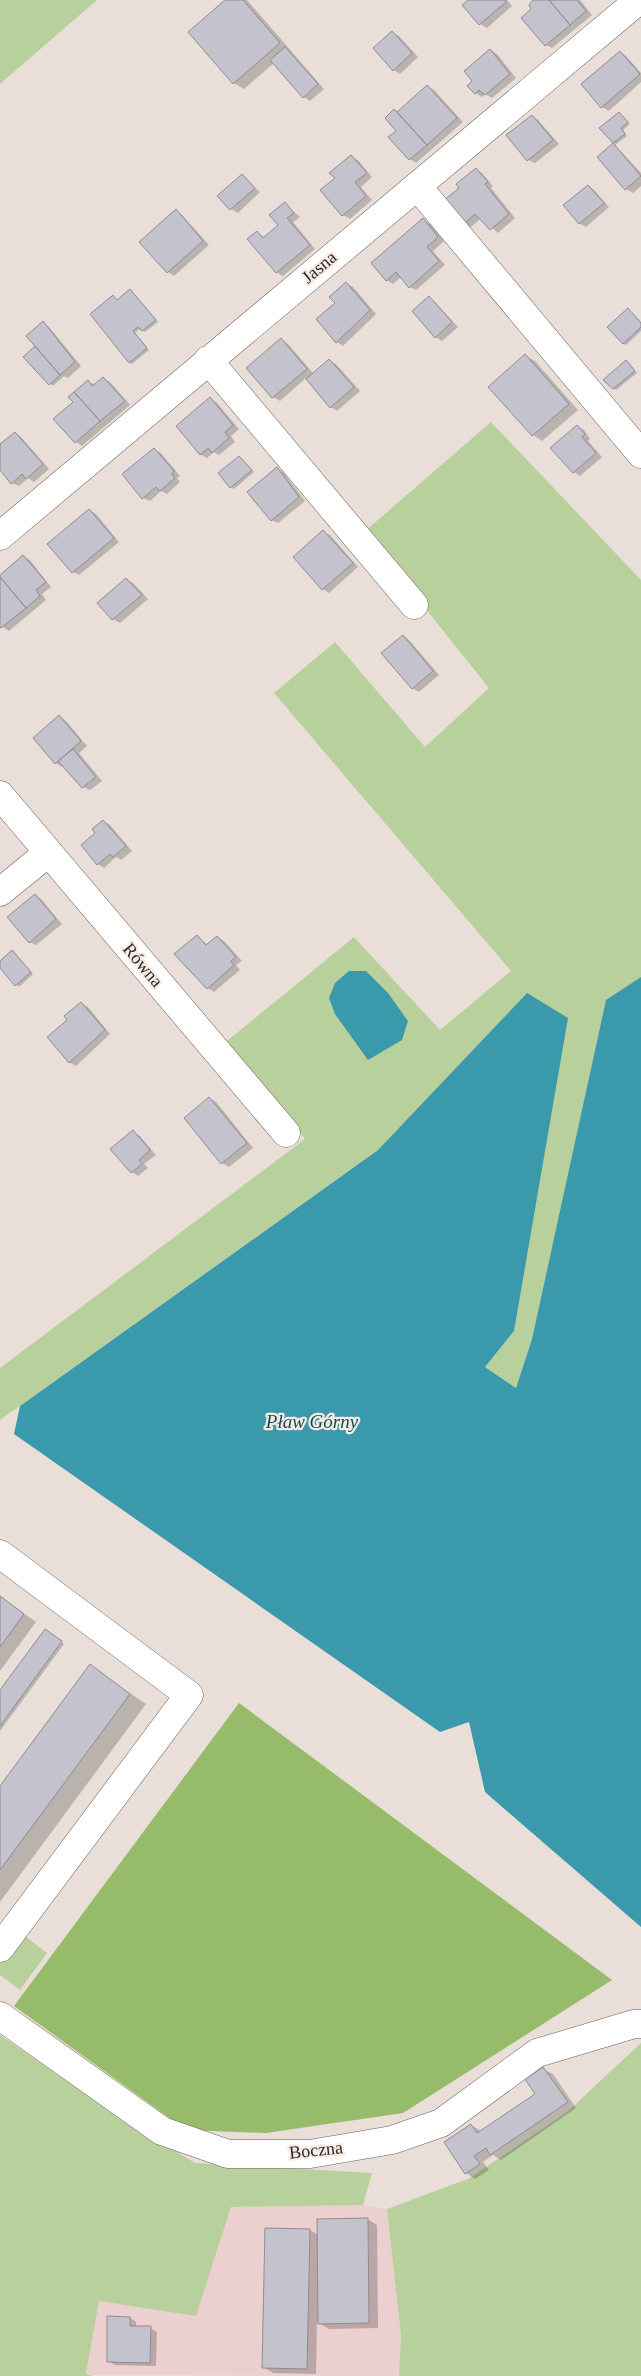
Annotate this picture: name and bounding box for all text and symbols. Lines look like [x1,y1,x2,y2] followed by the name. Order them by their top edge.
[298,247,340,287] street label: Jasna
[119,939,167,991] street label: Równa
[265,1411,359,1432] water label: Pław Górny
[288,2137,344,2163] street label: Boczna

